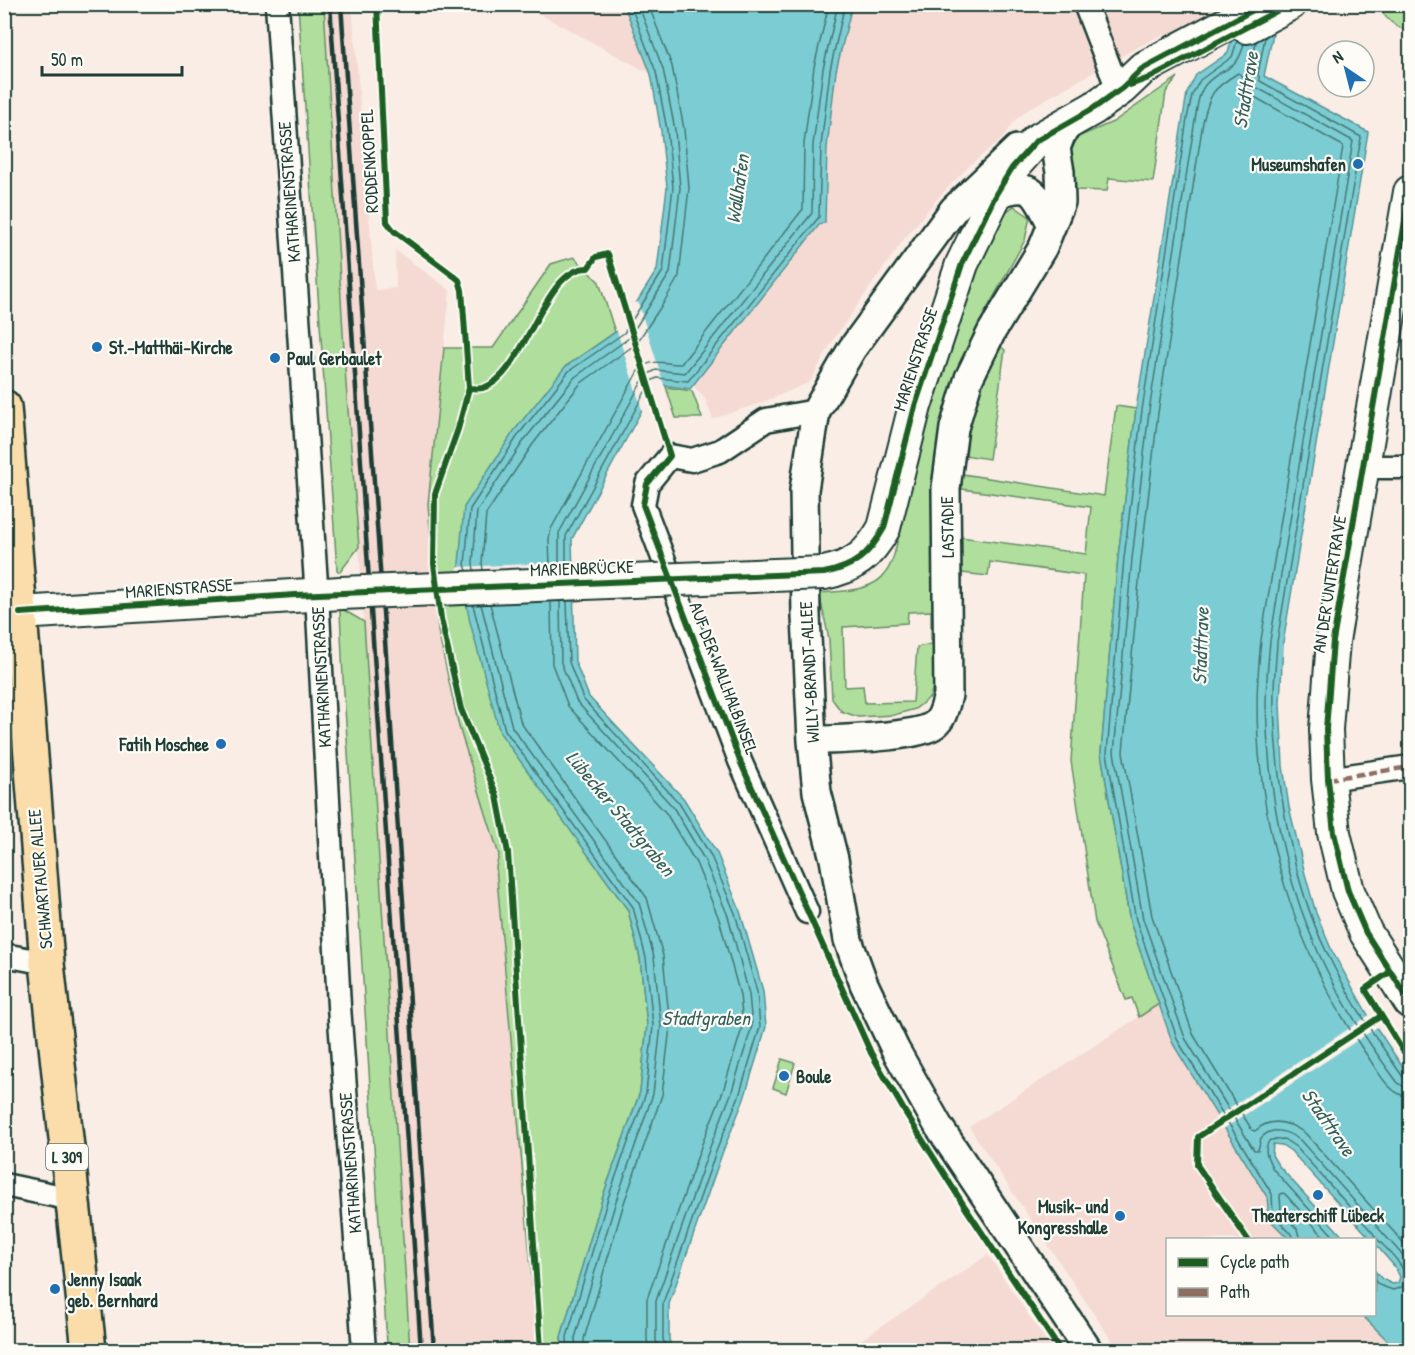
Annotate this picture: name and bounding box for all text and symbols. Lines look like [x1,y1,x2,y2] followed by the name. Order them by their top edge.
[42,39,182,77] scale bar
[1316,39,1376,99] north arrow
[1328,45,1348,68] text: N
[51,47,83,72] text: 50 m
[1226,49,1265,130] water label: Stadttrave
[354,108,384,214] street label: RODDENKOPPEL
[272,121,306,263] street label: KATHARINENSTRASSE
[719,151,755,225] water label: Wallhafen
[1251,152,1346,177] place label: Museumshafen
[1351,157,1365,171] marker: Museumshafen
[886,304,944,414] street label: MARIENSTRASSE
[109,335,234,360] place label: St.-Matthäi-Kirche
[90,340,104,354] marker: St.-Matthäi-Kirche
[287,346,382,371] place label: Paul Gerbaulet
[268,351,282,365] marker: Paul Gerbaulet
[934,496,960,558] street label: LASTADIE
[1306,513,1352,655] street label: AN DER UNTERTRAVE
[530,554,634,582] street label: MARIENBRÜCKE
[124,572,234,604] street label: MARIENSTRASSE
[683,598,765,758] street label: AUF DER WALLHALBINSEL
[793,600,825,744] street label: WILLY-BRANDT-ALLEE
[305,606,337,748] street label: KATHARINENSTRASSE
[1185,606,1215,685] water label: Stadttrave
[119,732,210,757] place label: Fatih Moschee
[214,737,228,751] marker: Fatih Moschee
[560,744,683,884] water label: Lübecker Stadtgraben
[21,808,59,950] street label: SCHWARTAUER ALLEE
[662,1004,752,1032] water label: Stadtgraben
[796,1064,832,1089] place label: Boule
[777,1069,791,1083] marker: Boule
[1296,1083,1363,1162] water label: Stadttrave
[333,1092,367,1234] street label: KATHARINENSTRASSE
[46,1144,88,1170] road number: L 309
[1311,1188,1325,1202] marker: Theaterschiff Lübeck
[1018,1194,1109,1241] place label: Musik- und Kongresshalle
[1251,1203,1385,1228] place label: Theaterschiff Lübeck
[1113,1209,1127,1223] marker: Musik- und Kongresshalle
[1166,1238,1376,1316] legend
[1220,1249,1290,1274] text: Cycle path
[67,1267,158,1314] place label: Jenny Isaak geb. Bernhard
[1220,1279,1250,1304] text: Path
[48,1282,62,1296] marker: Jenny Isaak geb. Bernhard

